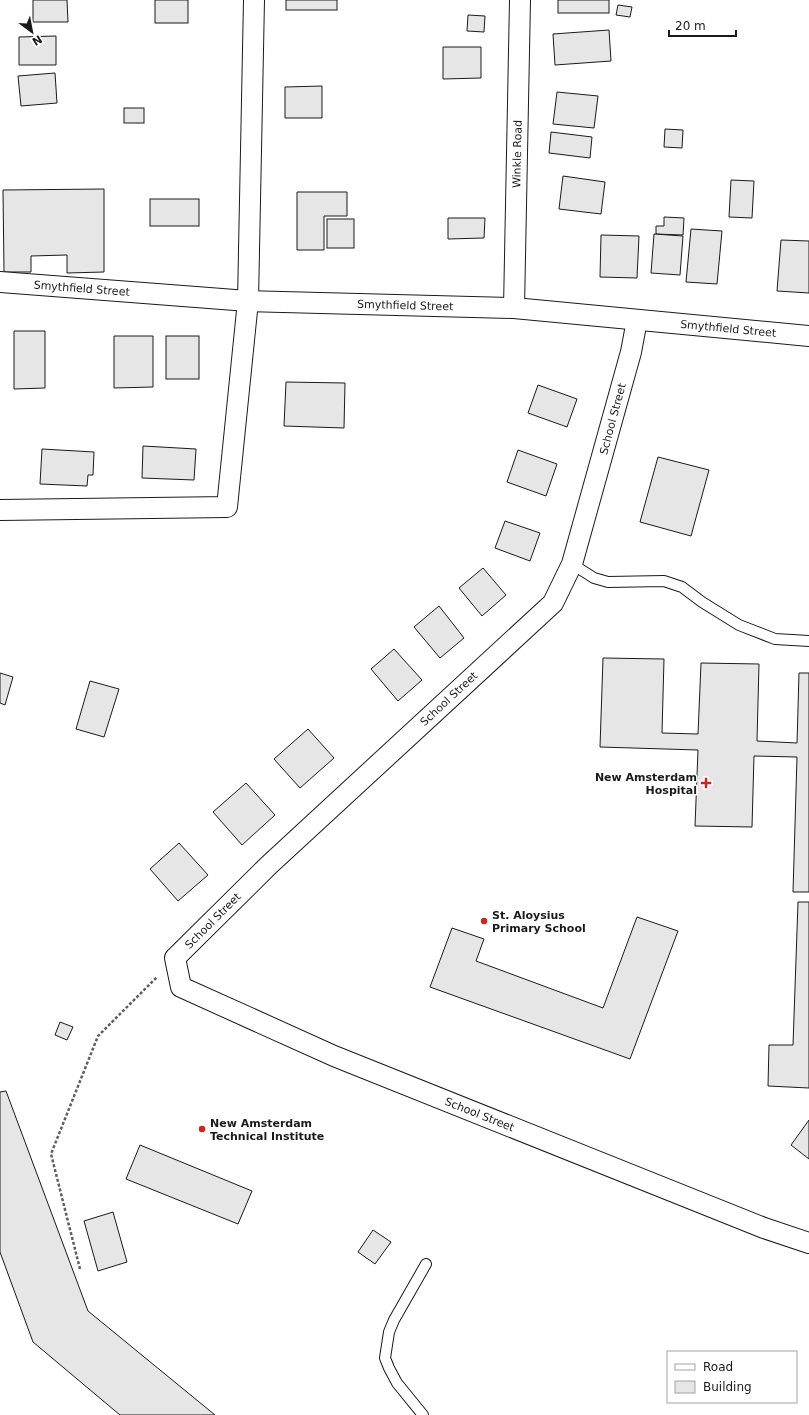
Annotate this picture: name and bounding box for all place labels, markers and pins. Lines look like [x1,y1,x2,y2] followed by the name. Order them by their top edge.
[595,771,697,797] place label: New Amsterdam Hospital
[700,777,712,789] marker: New Amsterdam Hospital
[492,909,586,935] place label: St. Aloysius Primary School
[479,916,489,926] marker: St. Aloysius Primary School
[210,1117,324,1143] place label: New Amsterdam Technical Institute
[197,1124,207,1134] marker: New Amsterdam Technical Institute

